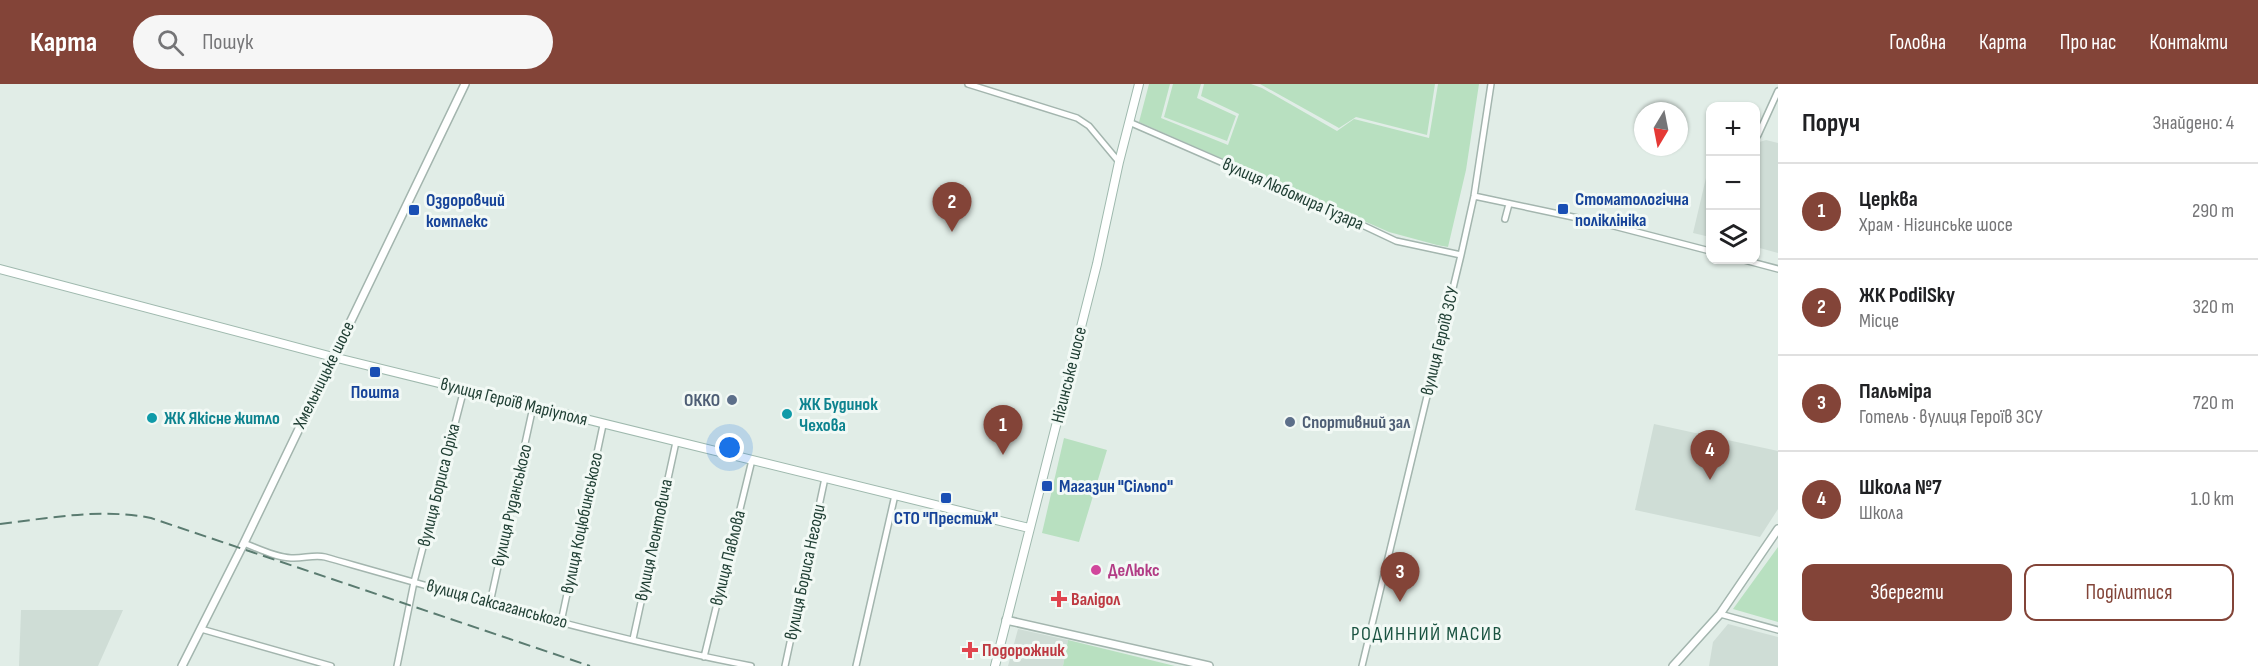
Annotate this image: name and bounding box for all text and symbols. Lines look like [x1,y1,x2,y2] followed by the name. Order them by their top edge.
[133,15,553,69] search box
[30,26,97,59] text: Карта
[154,26,187,59] icon: search
[202,29,253,56] text: Пошук
[1889,30,1946,55] text: Головна
[1979,30,2027,55] text: Карта
[2060,30,2116,55] text: Про нас
[2149,30,2228,55] text: Контакти
[1634,102,1688,156] north arrow
[1706,102,1760,264] map controls
[1706,102,1760,156] button: +
[1802,108,1860,139] text: Поруч
[2152,111,2234,135] text: Знайдено: 4
[1219,153,1367,235] street label: вулиця Любомира Гузара
[1706,156,1760,210] button: −
[932,182,972,232] pin: 2
[1859,186,1918,213] text: Церква
[1575,189,1689,231] place label: Стоматологічна поліклініка
[426,190,505,232] place label: Оздоровчий комплекс
[1818,199,1825,223] text: 1
[2192,199,2234,223] text: 290 m
[1556,202,1570,216] marker: Стоматологічна поліклініка
[407,203,421,217] marker: Оздоровчий комплекс
[1706,210,1760,264] button: layers
[1859,213,2013,237] text: Храм · Нігинське шосе
[1859,282,1955,309] text: ЖК PodilSky
[1416,284,1464,397] street label: вулиця Героїв ЗСУ
[1817,295,1826,319] text: 2
[2192,295,2234,319] text: 320 m
[1859,309,1899,333] text: Місце
[289,318,359,433] street label: Хмельницьке шосе
[1047,325,1091,425] street label: Нігинське шосе
[368,365,382,379] marker: Пошта
[438,374,590,430] street label: вулиця Героїв Маріуполя
[1859,378,1932,405] text: Пальміра
[351,382,399,403] place label: Пошта
[684,390,720,411] place label: ОККО
[1817,391,1826,415] text: 3
[2193,391,2234,415] text: 720 m
[725,393,739,407] marker: ОККО
[799,394,878,436] place label: ЖК Будинок Чехова
[1859,405,2043,429] text: Готель · вулиця Героїв ЗСУ
[984,406,1022,455] pin: 1
[780,407,794,421] marker: ЖК Будинок Чехова
[164,408,280,429] place label: ЖК Якісне житло
[145,411,159,425] marker: ЖК Якісне житло
[1302,412,1411,433] place label: Спортивний зал
[1283,415,1297,429] marker: Спортивний зал
[414,421,464,549] street label: вулиця Бориса Оріха
[1690,430,1730,480] pin: 4
[715,433,744,462] your location
[488,442,536,568] street label: вулиця Руданського
[557,450,607,596] street label: вулиця Коцюбинського
[1859,474,1942,501] text: Школа №7
[1059,476,1173,497] place label: Магазин "Сільпо"
[631,477,677,603] street label: вулиця Леонтовича
[1040,479,1054,493] marker: Магазин "Сільпо"
[1817,487,1826,511] text: 4
[2191,487,2234,511] text: 1.0 km
[939,491,953,505] marker: СТО "Престиж"
[1859,501,1903,525] text: Школа
[780,502,830,642] street label: вулиця Бориса Негоди
[706,508,750,608] street label: вулиця Павлова
[894,508,998,529] place label: СТО "Престиж"
[1380,552,1420,602] pin: 3
[1108,560,1160,581] place label: ДеЛюкс
[1089,563,1103,577] marker: ДеЛюкс
[1802,564,2012,621] button: Зберегти
[2024,564,2234,621] button: Поділитися
[424,575,570,633] street label: вулиця Саксаганського
[1071,589,1121,610] place label: Валідол
[1052,592,1066,606] marker: Валідол
[1351,622,1503,646] district label: РОДИННИЙ МАСИВ
[982,640,1065,661] place label: Подорожник
[963,643,977,657] marker: Подорожник

